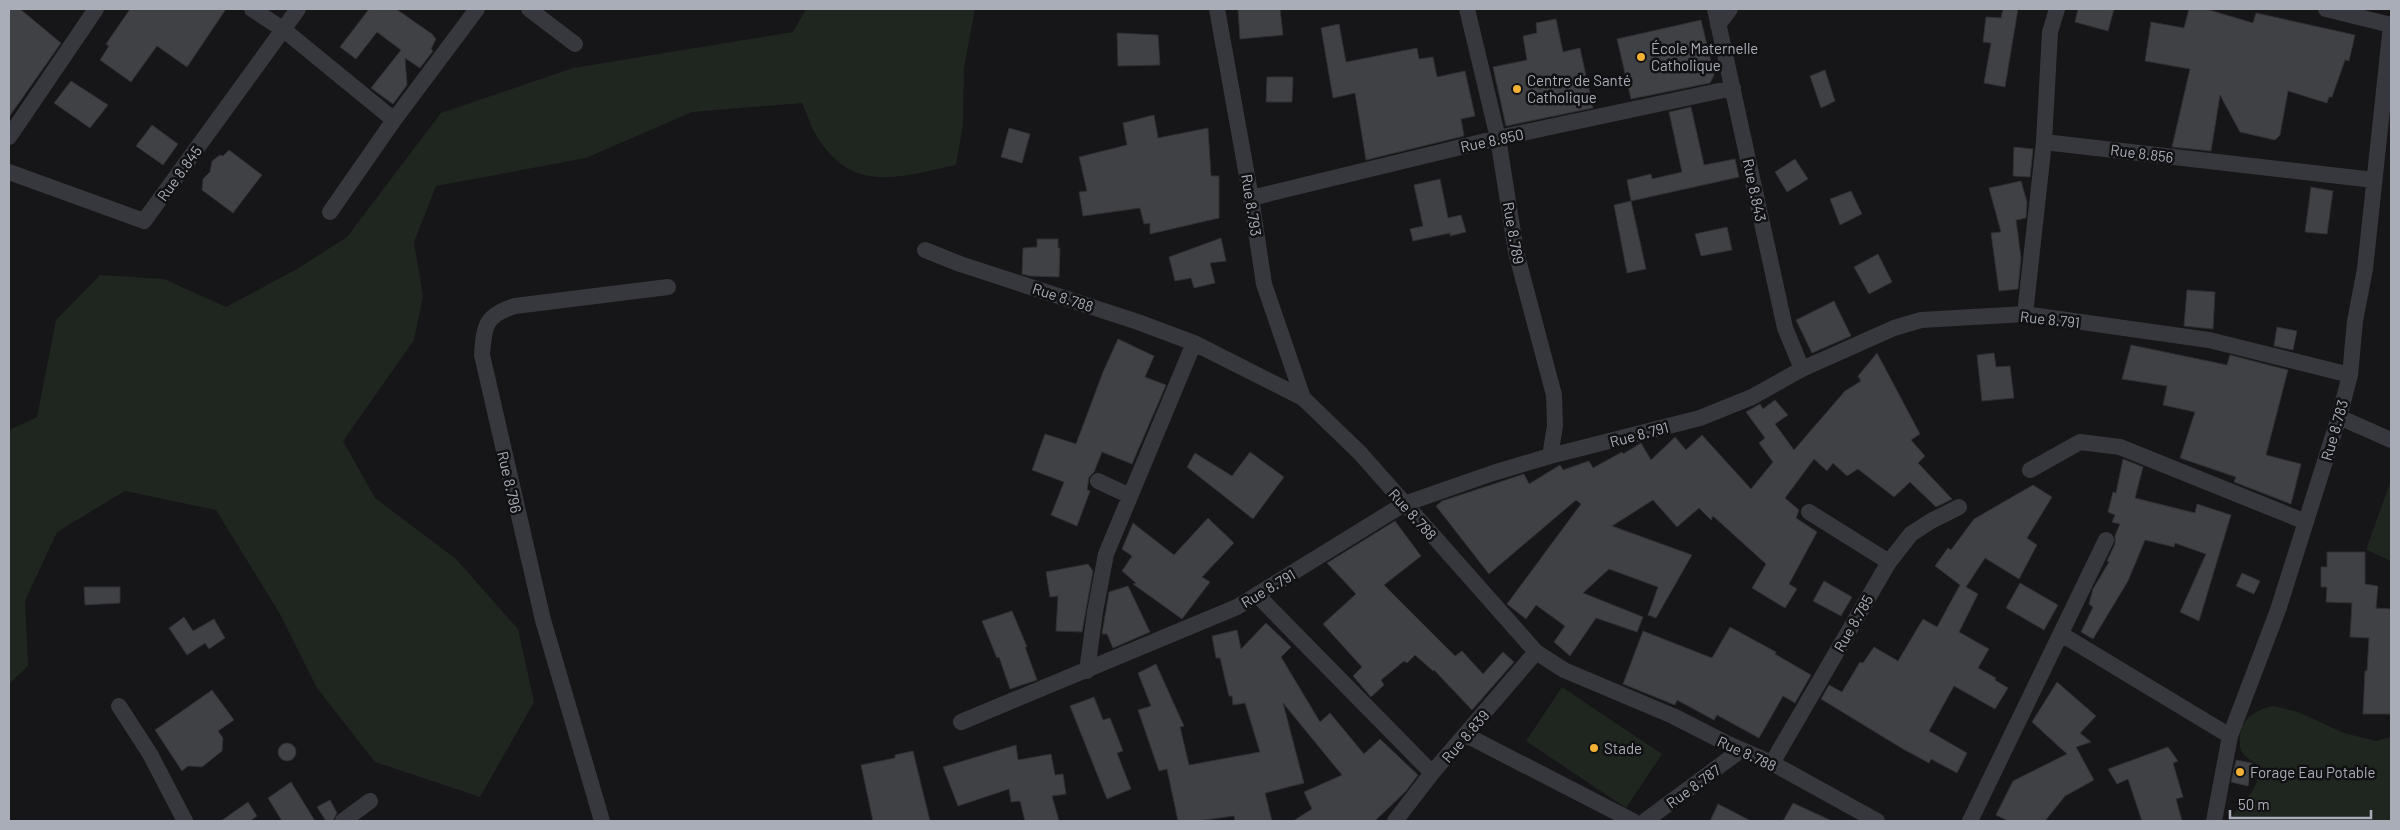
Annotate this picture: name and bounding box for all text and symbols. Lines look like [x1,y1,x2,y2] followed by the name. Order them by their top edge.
[1651,39,1758,74] place label: École Maternelle Catholique
[1635,51,1647,63] marker: École Maternelle Catholique
[1527,71,1631,106] place label: Centre de Santé Catholique
[1511,83,1523,95] marker: Centre de Santé Catholique
[1459,125,1525,155] street label: Rue 8.850
[2109,140,2175,166] street label: Rue 8.856
[153,142,205,204] street label: Rue 8.845
[1740,157,1770,223] street label: Rue 8.843
[1238,173,1266,237] street label: Rue 8.793
[1500,200,1528,266] street label: Rue 8.789
[1030,279,1096,315] street label: Rue 8.788
[2019,307,2081,331] street label: Rue 8.791
[2317,397,2351,463] street label: Rue 8.783
[1608,418,1670,450] street label: Rue 8.791
[494,449,526,515] street label: Rue 8.796
[1385,485,1441,543] street label: Rue 8.788
[1238,565,1298,611] street label: Rue 8.791
[1829,591,1877,655] street label: Rue 8.785
[1437,706,1493,766] street label: Rue 8.839
[1715,732,1779,774] street label: Rue 8.788
[1604,739,1642,757] place label: Stade
[1588,742,1600,754] marker: Stade
[1663,760,1723,812] street label: Rue 8.787
[2250,763,2375,781] place label: Forage Eau Potable
[2234,766,2246,778] marker: Forage Eau Potable
[2230,788,2371,820] scale bar
[2238,795,2270,813] text: 50 m

